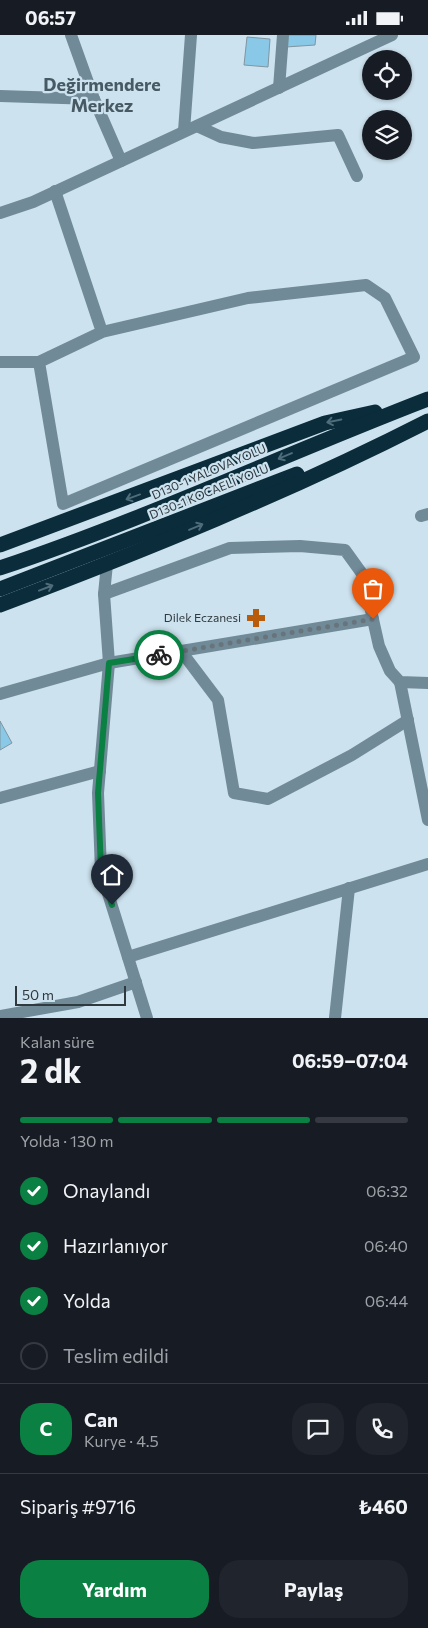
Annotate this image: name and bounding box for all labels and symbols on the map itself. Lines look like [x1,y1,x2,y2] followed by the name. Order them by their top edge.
[43,73,161,116] district label: Değirmendere Merkez
[326,416,342,426] one-way arrow
[149,441,268,502] street label: D130-1 YALOVA YOLU
[278,451,293,461] one-way arrow
[147,461,270,521] street label: D130-1 KOCAELİ YOLU
[125,493,141,502] one-way arrow
[188,522,203,532] one-way arrow
[352,568,394,619] pin
[37,583,53,592] one-way arrow
[245,607,267,629] pharmacy icon: Dilek Eczanesi
[164,610,241,624] place label: Dilek Eczanesi
[134,630,184,680] courier
[91,854,133,905] pin
[15,983,126,1006] scale bar

